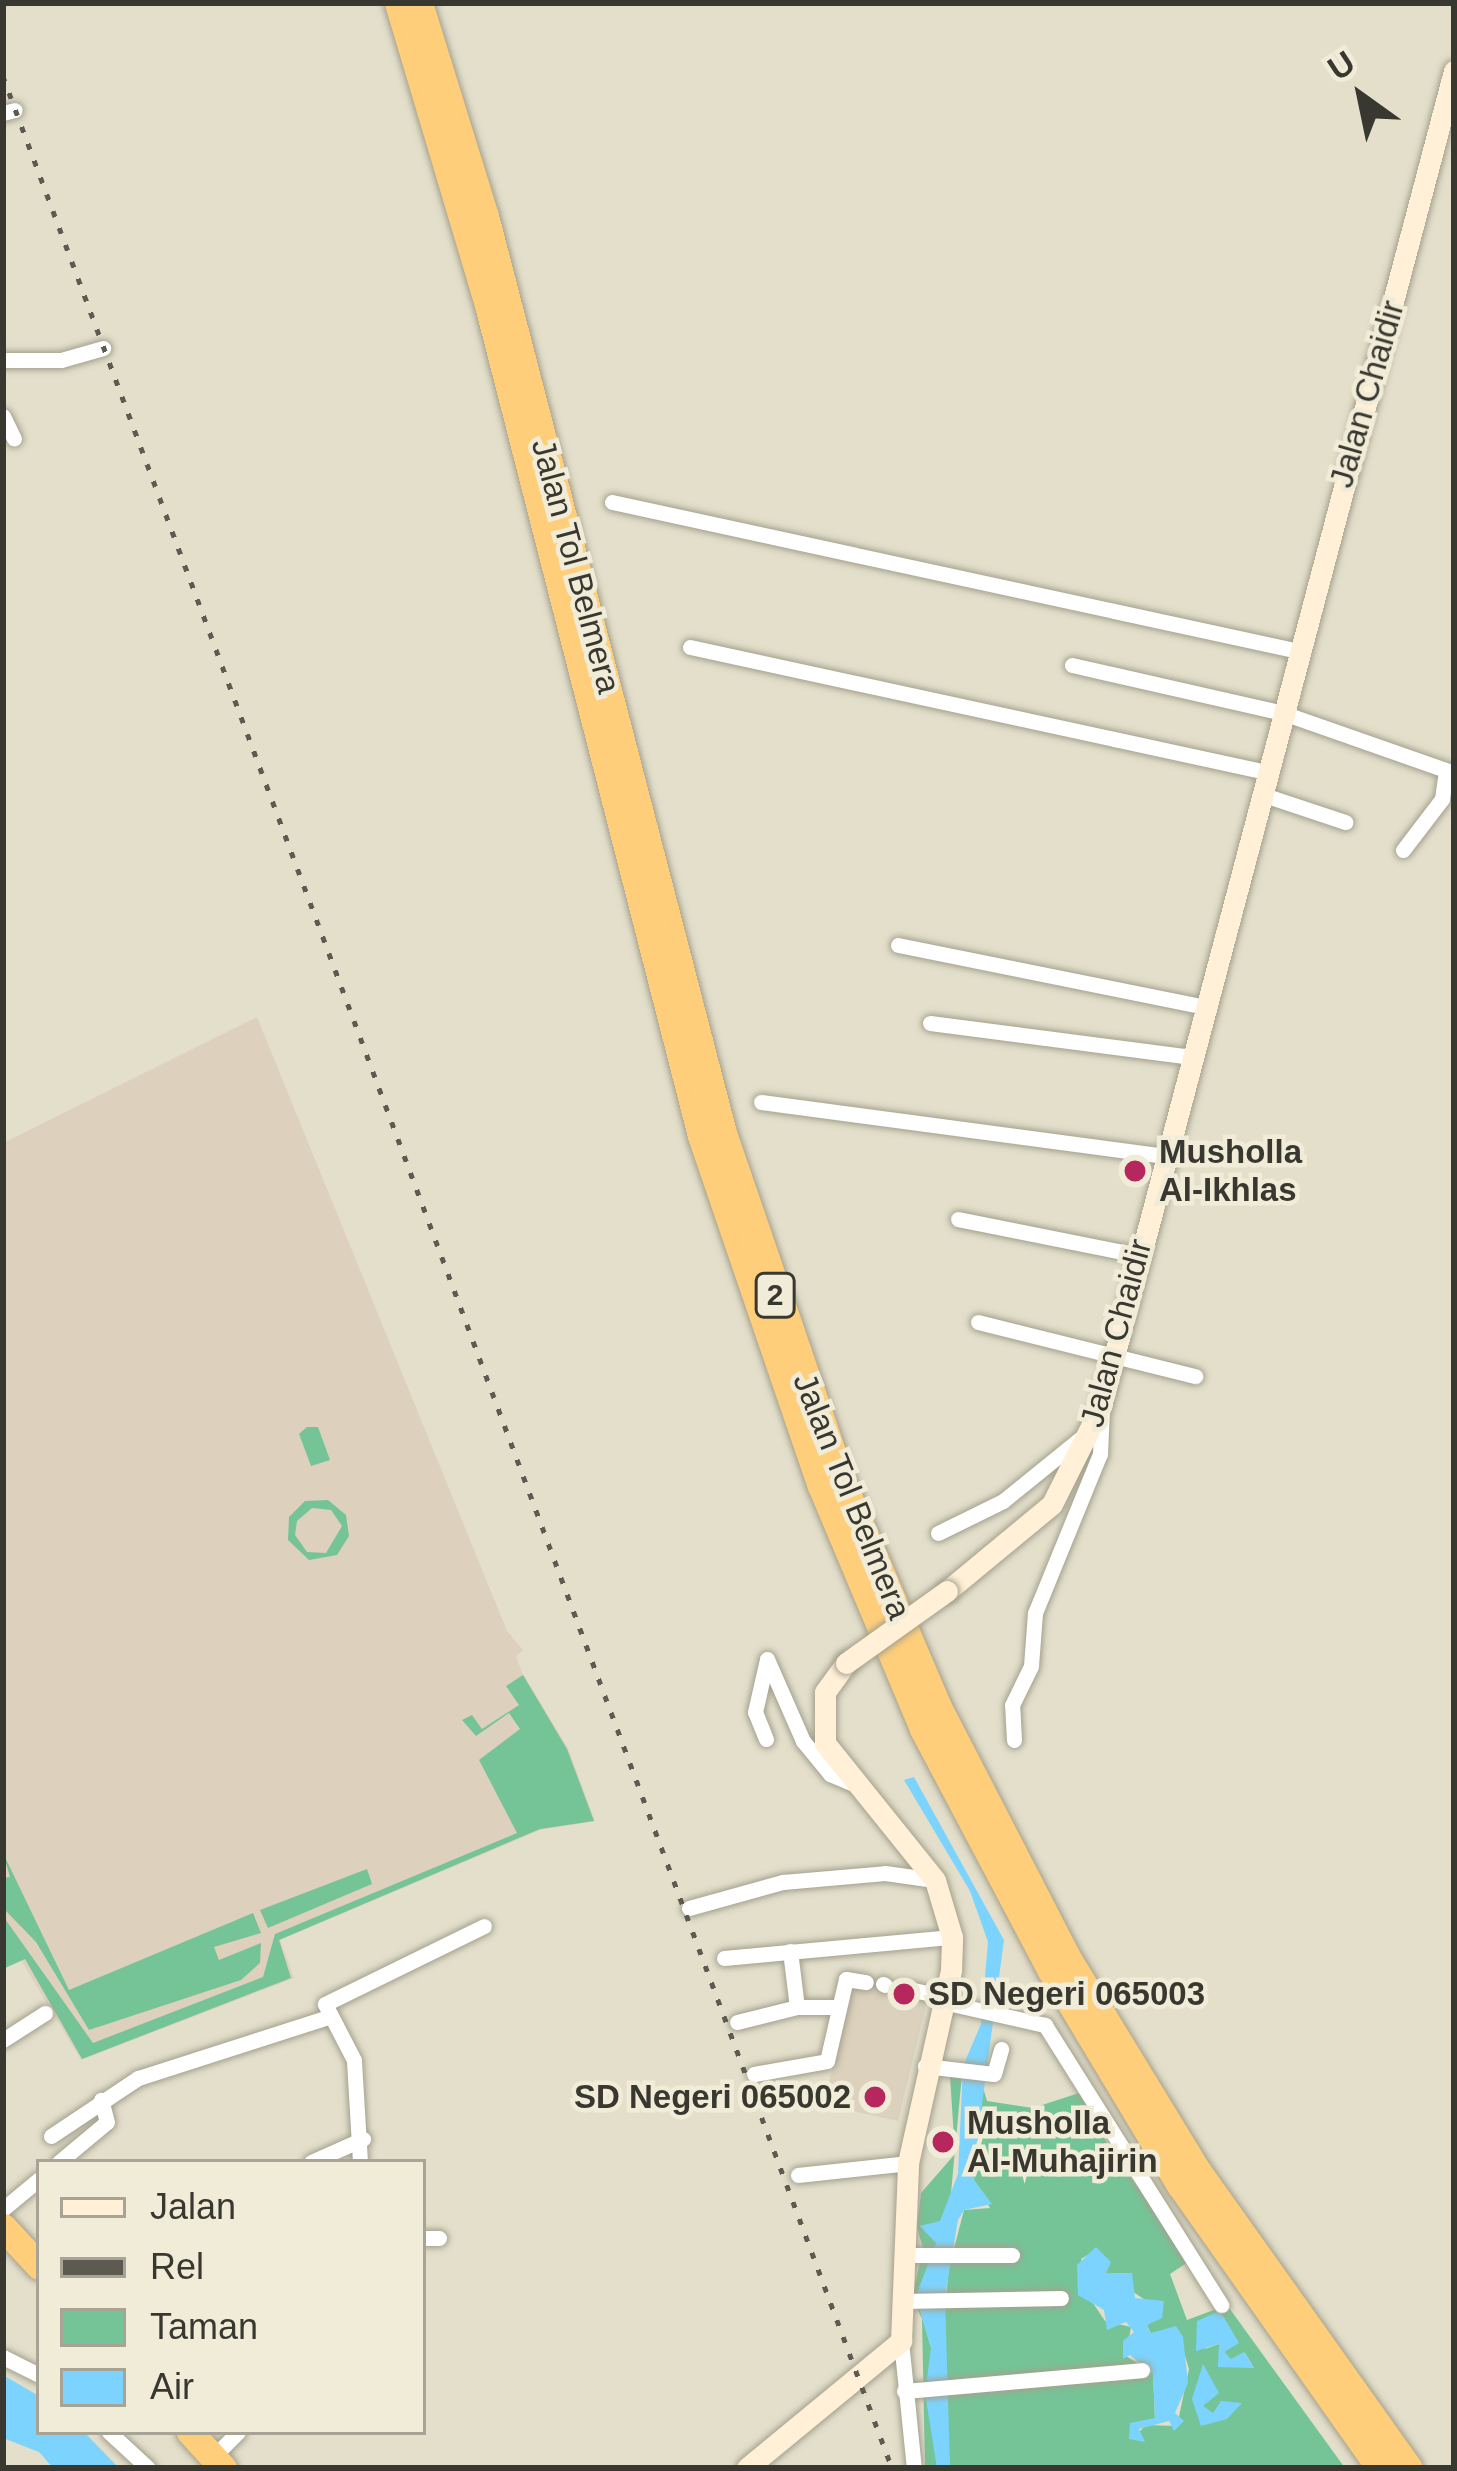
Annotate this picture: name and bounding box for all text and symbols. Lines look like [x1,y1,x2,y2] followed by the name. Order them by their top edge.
[1301,36,1421,156] north arrow
[1321,43,1361,87] text: U
[1321,296,1413,492] street label: Jalan Chaidir
[523,434,629,698] street label: Jalan Tol Belmera
[1159,1132,1302,1210] place label: Musholla Al-Ikhlas
[1122,1158,1148,1184] marker: Musholla Al-Ikhlas
[1072,1235,1160,1431] street label: Jalan Chaidir
[754,1271,796,1319] road number: 2
[785,1367,919,1625] street label: Jalan Tol Belmera
[928,1974,1205,2014] place label: SD Negeri 065003
[891,1981,917,2007] marker: SD Negeri 065003
[574,2077,851,2117] place label: SD Negeri 065002
[862,2084,888,2110] marker: SD Negeri 065002
[967,2103,1158,2181] place label: Musholla Al-Muhajirin
[930,2129,956,2155] marker: Musholla Al-Muhajirin
[36,2159,426,2435] legend
[150,2186,236,2227] text: Jalan
[150,2246,204,2287] text: Rel
[150,2306,258,2347] text: Taman
[150,2366,194,2407] text: Air

